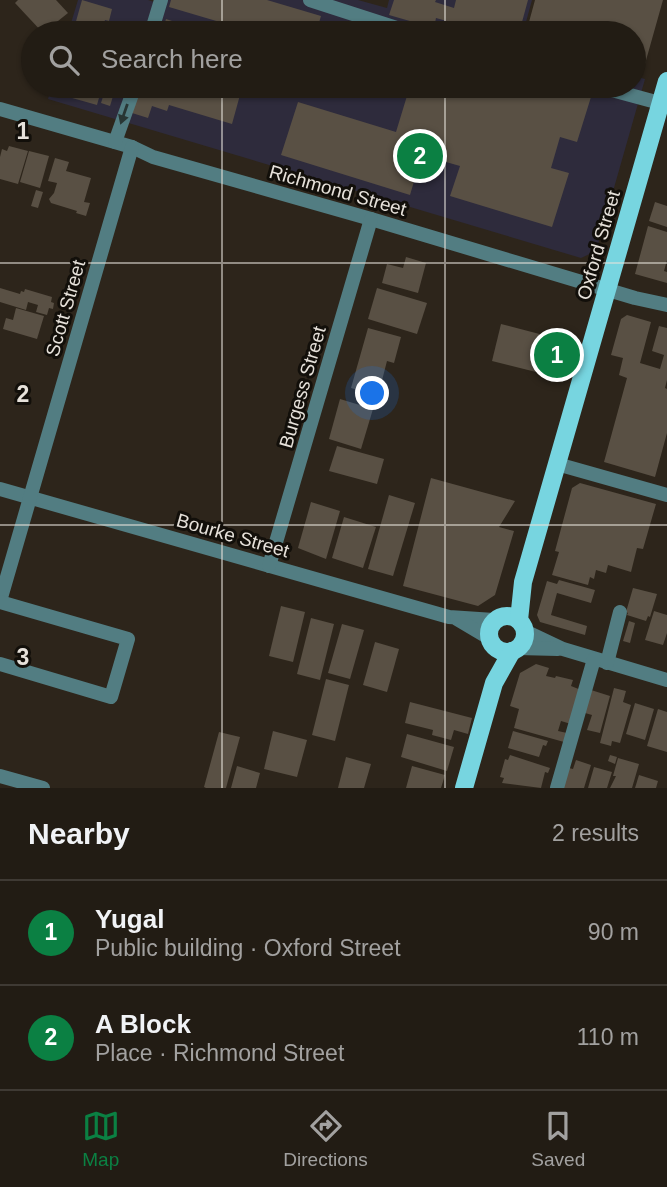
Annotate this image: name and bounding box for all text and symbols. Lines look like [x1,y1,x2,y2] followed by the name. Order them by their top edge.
[21,21,646,98] search box
[45,41,83,79] icon: search
[101,44,243,74] text: Search here
[118,103,129,124] one-way arrow
[17,118,30,144] text: 1
[397,130,443,182] pin: 2
[267,161,409,220] street label: Richmond Street
[573,187,624,302] street label: Oxford Street
[42,257,89,359] street label: Scott Street
[275,323,330,450] street label: Burgess Street
[534,329,580,381] pin: 1
[355,376,389,410] your location
[17,381,29,407] text: 2
[174,509,292,562] street label: Bourke Street
[17,644,29,670] text: 3
[28,817,130,850] text: Nearby
[552,820,639,846] text: 2 results
[95,904,164,934] text: Yugal
[45,919,57,945] text: 1
[588,919,639,945] text: 90 m
[95,935,401,961] text: Public building · Oxford Street
[95,1009,191,1039] text: A Block
[45,1024,57,1050] text: 2
[577,1024,639,1050] text: 110 m
[95,1040,344,1066] text: Place · Richmond Street
[82,1107,120,1171] tab: Map
[283,1107,368,1171] tab: Directions
[531,1107,585,1171] tab: Saved

